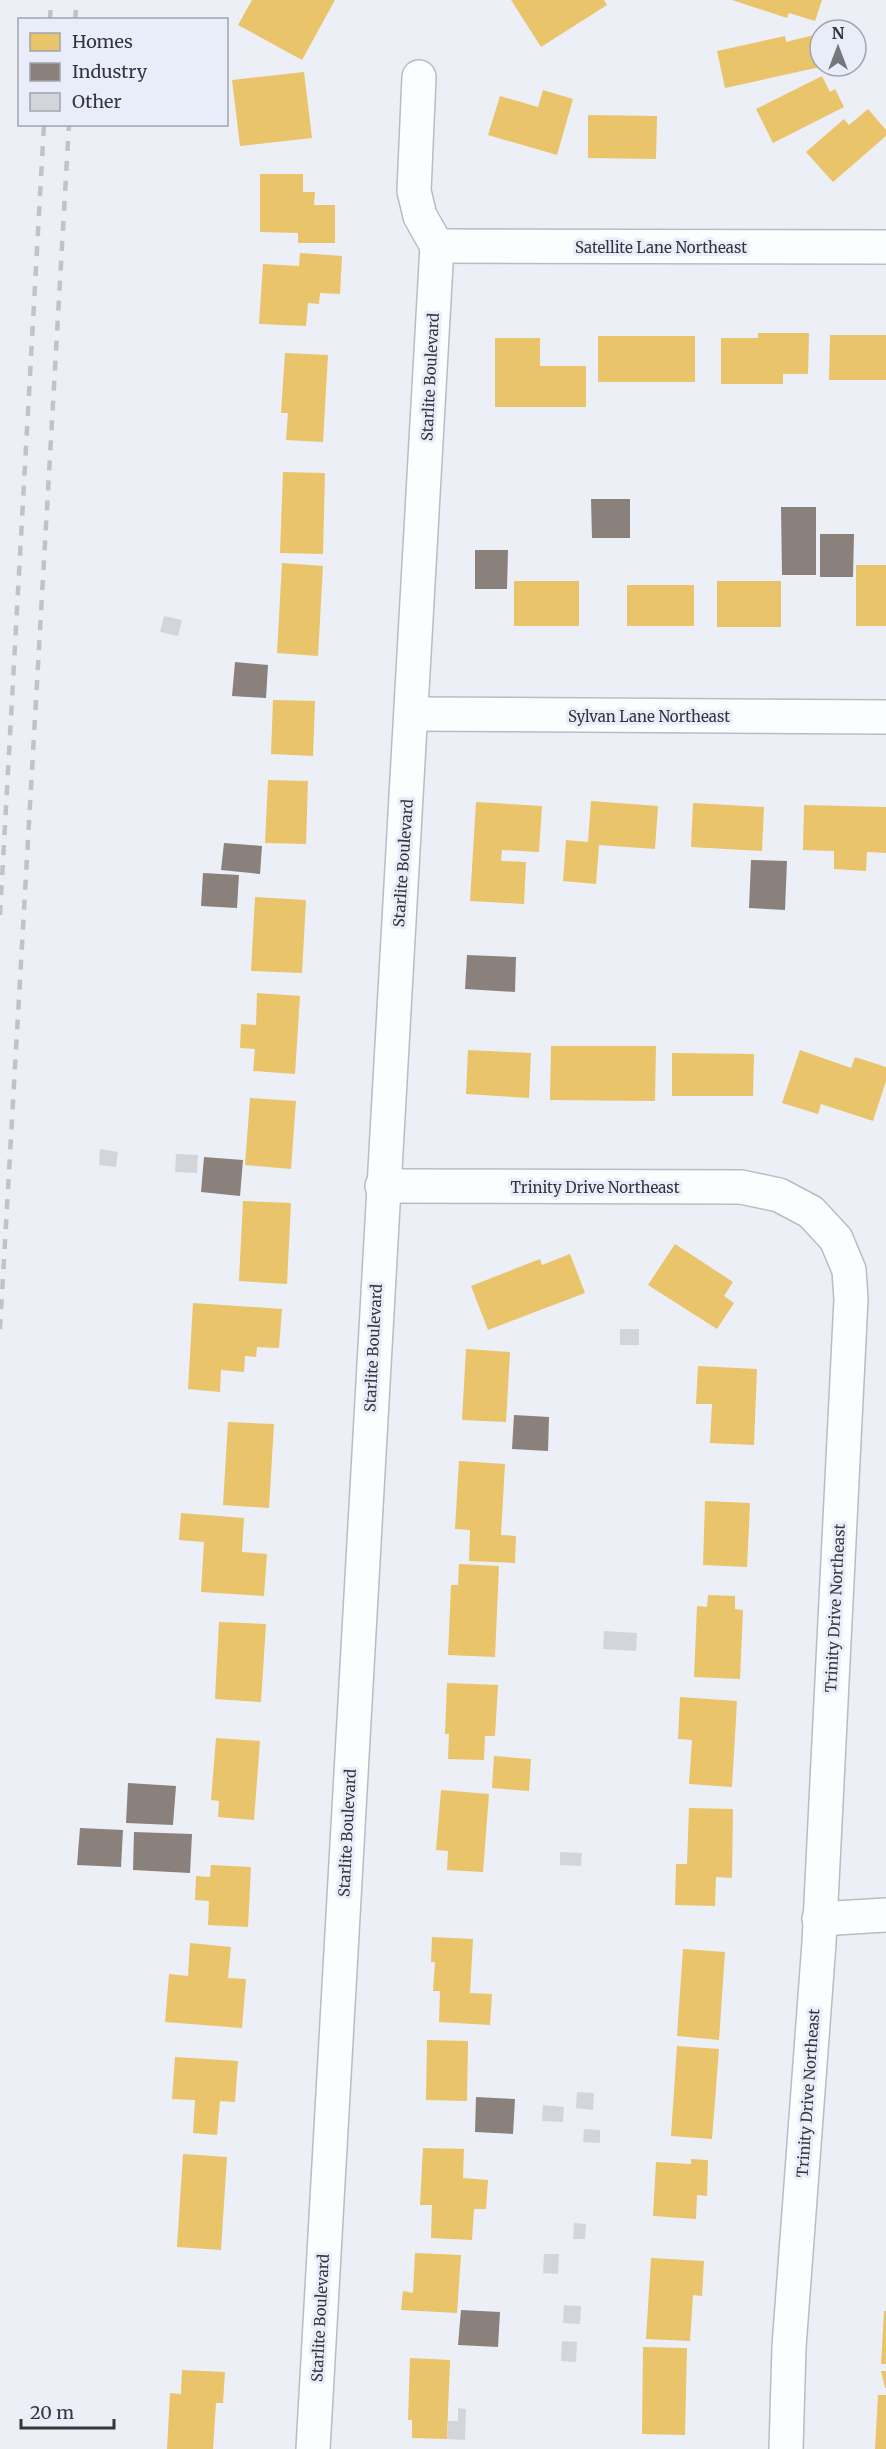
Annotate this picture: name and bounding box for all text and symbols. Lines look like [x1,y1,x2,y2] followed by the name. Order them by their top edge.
[18,18,228,126] legend
[808,18,868,78] north arrow
[832,23,845,43] text: N
[72,30,133,53] text: Homes
[72,60,148,83] text: Industry
[72,90,122,113] text: Other
[575,238,747,257] street label: Satellite Lane Northeast
[417,312,443,442] street label: Starlite Boulevard
[568,707,730,726] street label: Sylvan Lane Northeast
[389,798,417,928] street label: Starlite Boulevard
[511,1178,680,1197] street label: Trinity Drive Northeast
[360,1283,386,1413] street label: Starlite Boulevard
[821,1523,849,1693] street label: Trinity Drive Northeast
[334,1768,360,1898] street label: Starlite Boulevard
[793,2008,823,2178] street label: Trinity Drive Northeast
[307,2253,333,2383] street label: Starlite Boulevard
[21,2392,114,2430] scale bar
[30,2401,74,2424] text: 20 m

